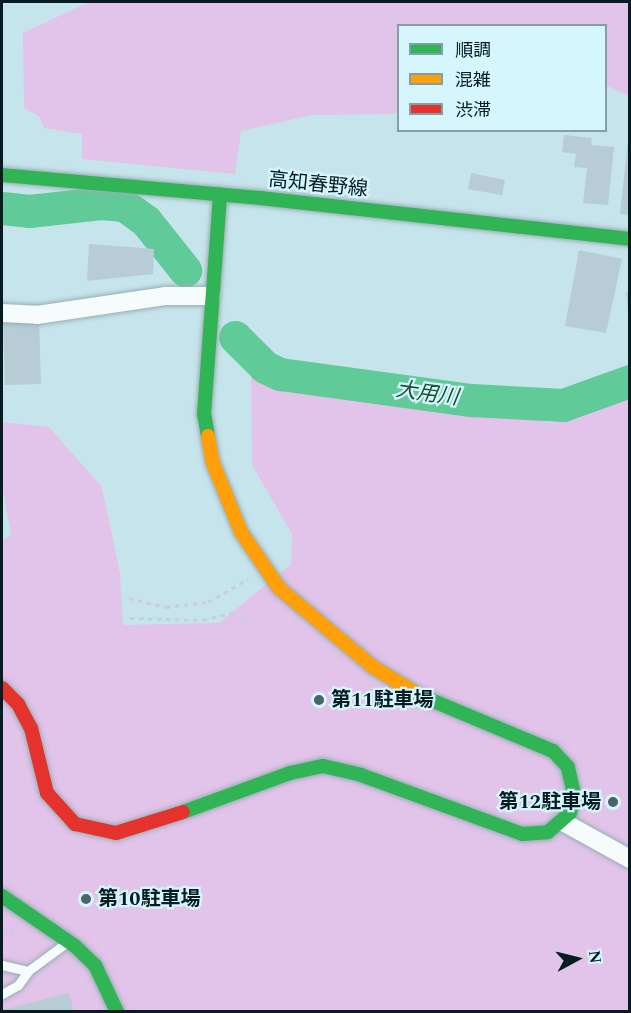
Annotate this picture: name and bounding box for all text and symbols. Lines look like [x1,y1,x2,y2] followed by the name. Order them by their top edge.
[397,24,607,132] legend
[455,37,491,64] text: 順調
[455,67,491,94] text: 混雑
[455,97,491,124] text: 渋滞
[267,168,369,202] street label: 高知春野線
[394,377,460,411] water label: 大用川
[331,688,433,712] place label: 第11駐車場
[312,693,326,707] marker: 第11駐車場
[499,790,601,814] place label: 第12駐車場
[606,795,620,809] marker: 第12駐車場
[98,887,200,911] place label: 第10駐車場
[79,892,93,906] marker: 第10駐車場
[547,929,607,989] north arrow
[582,949,608,965] text: N

